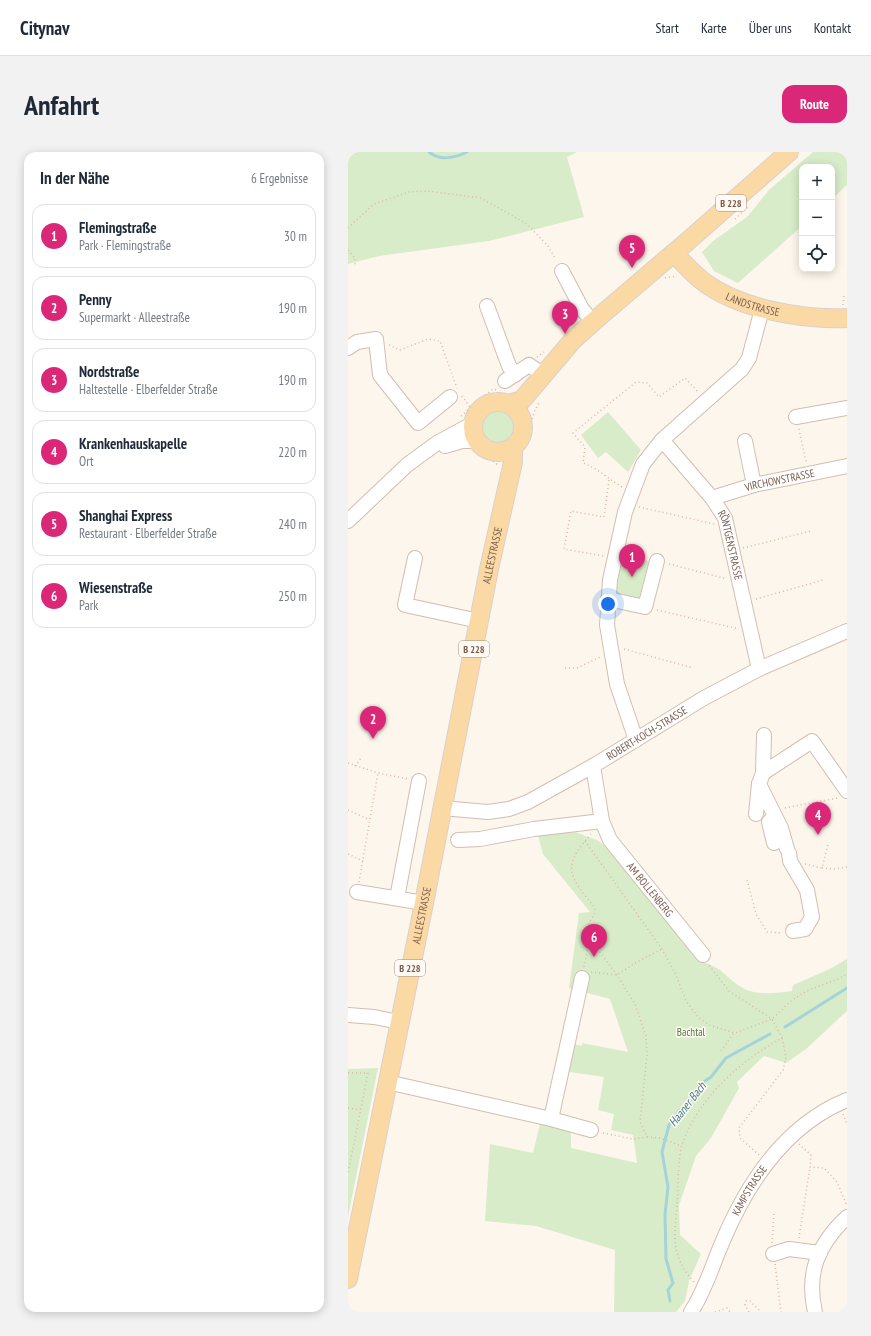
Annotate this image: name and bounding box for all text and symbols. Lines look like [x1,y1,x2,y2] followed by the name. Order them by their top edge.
[20,16,70,40] text: Citynav
[655,19,679,37] text: Start
[701,19,727,37] text: Karte
[749,19,792,37] text: Über uns
[814,19,851,37] text: Kontakt
[782,85,847,123] button: Route
[24,86,99,123] text: Anfahrt
[799,164,835,272] map controls
[799,164,835,200] button: +
[40,167,110,189] text: In der Nähe
[251,170,308,187] text: 6 Ergebnisse
[716,195,746,211] road number: B 228
[799,200,835,236] button: −
[79,218,157,237] text: Flemingstraße
[51,228,57,245] text: 1
[284,228,307,245] text: 30 m
[619,235,645,268] pin: 5
[799,236,835,272] button: locate
[79,237,171,254] text: Park · Flemingstraße
[724,289,781,319] street label: LANDSTRASSE
[79,290,112,309] text: Penny
[51,300,57,317] text: 2
[278,300,307,317] text: 190 m
[552,301,578,334] pin: 3
[79,309,190,326] text: Supermarkt · Alleestraße
[79,362,140,381] text: Nordstraße
[51,372,57,389] text: 3
[278,372,307,389] text: 190 m
[79,381,218,398] text: Haltestelle · Elberfelder Straße
[79,434,187,453] text: Krankenhauskapelle
[51,444,57,461] text: 4
[278,444,307,461] text: 220 m
[79,453,94,470] text: Ort
[742,466,816,495] street label: VIRCHOWSTRASSE
[79,506,172,525] text: Shanghai Express
[715,507,746,582] street label: RÖNTGENSTRASSE
[51,516,57,533] text: 5
[278,516,307,533] text: 240 m
[79,525,217,542] text: Restaurant · Elberfelder Straße
[479,525,505,585] street label: ALLEESTRASSE
[619,544,645,577] pin: 1
[79,578,153,597] text: Wiesenstraße
[51,588,57,605] text: 6
[278,588,307,605] text: 250 m
[598,594,618,614] your location
[79,597,98,614] text: Park
[459,641,489,657] road number: B 228
[604,703,690,763] street label: ROBERT-KOCH-STRASSE
[360,706,386,739] pin: 2
[805,802,831,835] pin: 4
[624,859,676,920] street label: AM BOLLENBERG
[409,885,434,945] street label: ALLEESTRASSE
[581,924,607,957] pin: 6
[395,960,425,976] road number: B 228
[677,1025,706,1039] park label: Bachtal
[665,1078,709,1129] water label: Haaner Bach
[729,1162,770,1218] street label: KAMPSTRASSE

